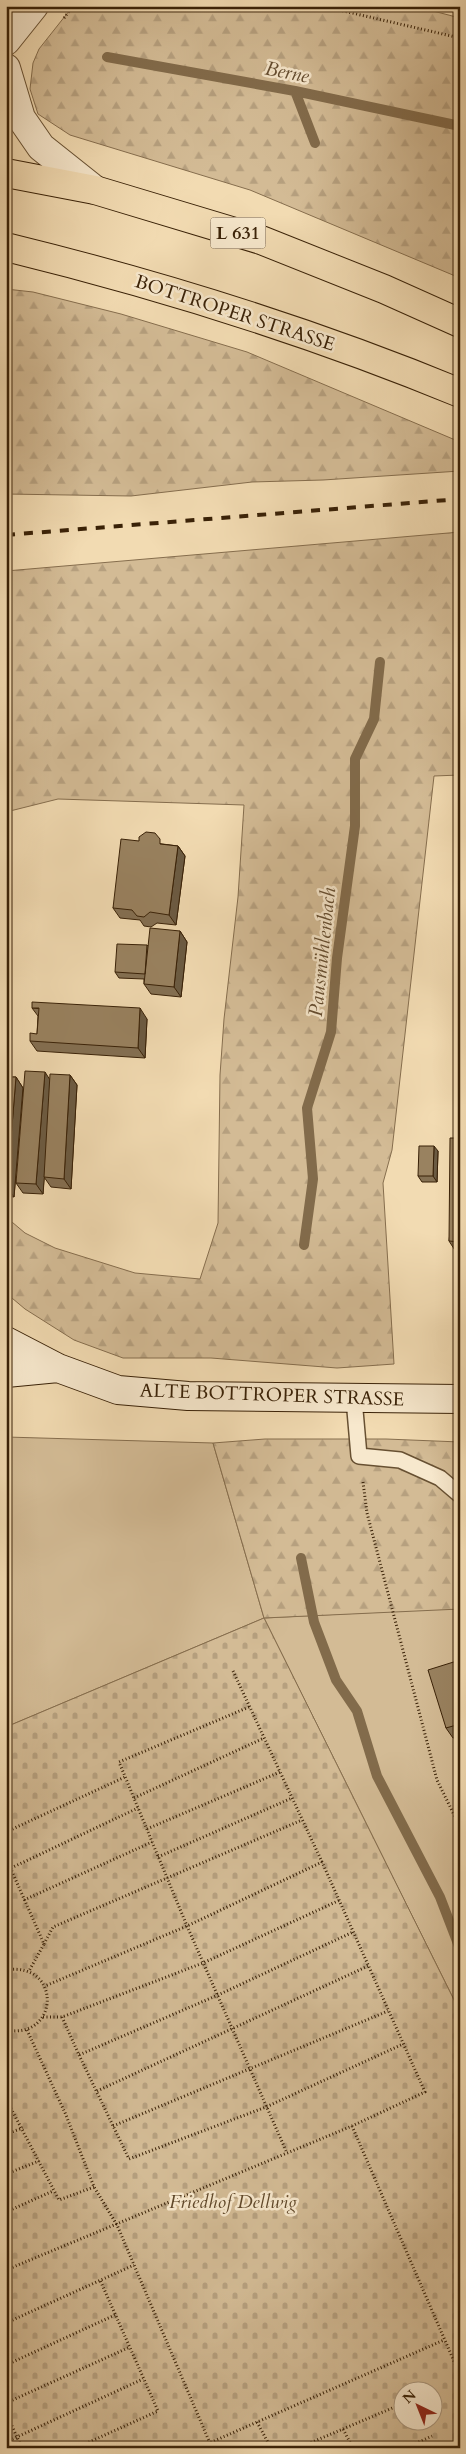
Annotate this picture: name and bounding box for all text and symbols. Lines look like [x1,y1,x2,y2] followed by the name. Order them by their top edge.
[263,55,312,90] water label: Berne
[210,218,266,248] road number: L 631
[132,268,338,358] street label: BOTTROPER STRASSE
[302,886,342,1018] water label: Pausmühlenbach
[139,1377,405,1413] street label: ALTE BOTTROPER STRASSE
[169,2189,297,2215] park label: Friedhof Dellwig
[394,2382,444,2432] north arrow
[399,2386,420,2408] text: N

